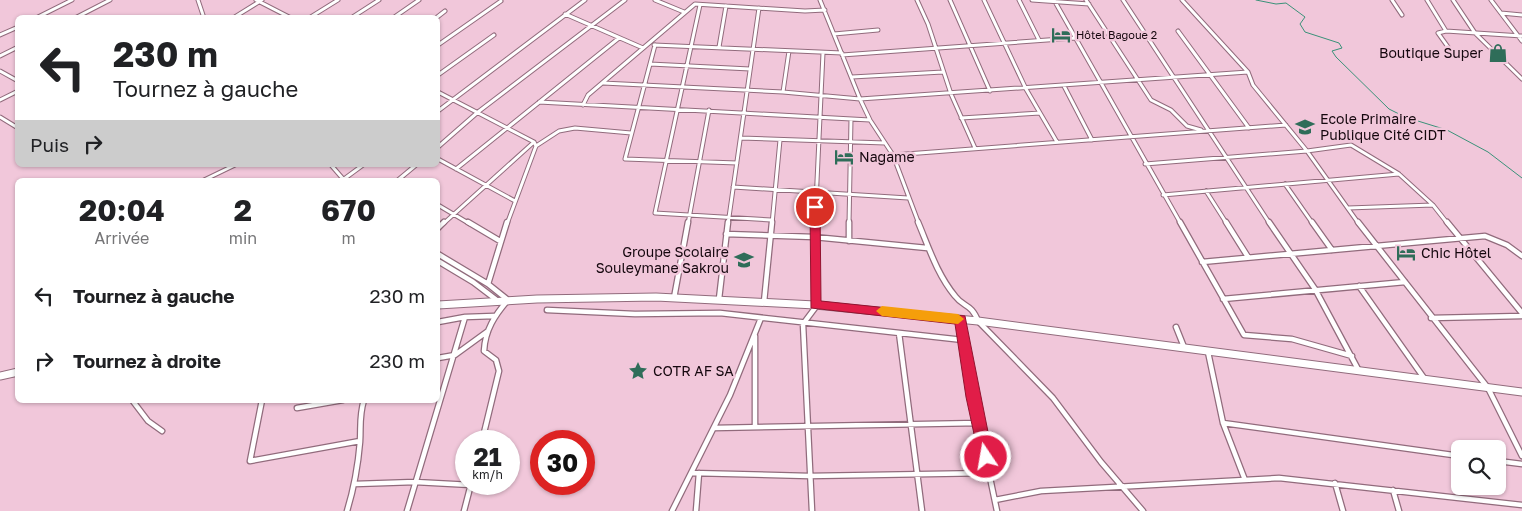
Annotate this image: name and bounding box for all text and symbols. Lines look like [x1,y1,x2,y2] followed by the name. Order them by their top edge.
[1050,24,1072,46] hotel icon: Hôtel Bagoue 2
[1076,28,1157,41] place label: Hôtel Bagoue 2
[113,33,218,75] text: 230 m
[30,35,95,100] icon: left
[1487,42,1509,64] shop icon: Boutique Super
[1379,44,1484,61] place label: Boutique Super
[113,75,298,102] text: Tournez à gauche
[1320,110,1446,143] place label: Ecole Primaire Publique Cité CIDT
[1294,116,1316,138] school or university icon: Ecole Primaire Publique Cité CIDT
[79,130,107,158] icon: right
[30,133,69,156] text: Puis
[833,146,855,168] hotel icon: Nagame
[859,148,915,165] place label: Nagame
[794,186,836,228] pin
[79,192,165,228] text: 20:04
[234,192,252,228] text: 2
[321,192,376,228] text: 670
[801,193,829,221] icon: arrive
[95,228,149,248] text: Arrivée
[229,228,257,248] text: min
[341,228,356,248] text: m
[1395,242,1417,264] hotel icon: Chic Hôtel
[596,243,729,276] place label: Groupe Scolaire Souleymane Sakrou
[1421,244,1491,261] place label: Chic Hôtel
[733,249,755,271] school or university icon: Groupe Scolaire Souleymane Sakrou
[30,282,58,310] icon: left
[73,284,234,307] text: Tournez à gauche
[370,284,425,307] text: 230 m
[30,347,58,375] icon: right
[73,349,221,372] text: Tournez à droite
[370,349,425,372] text: 230 m
[627,360,649,382] place icon: COTR AF SA
[653,362,734,379] place label: COTR AF SA
[530,430,595,495] speed limit sign: 30
[959,430,1011,482] position arrow
[1451,440,1506,495] map controls
[1451,440,1506,495] button: search
[473,441,502,472] text: 21
[472,467,503,482] text: km/h

